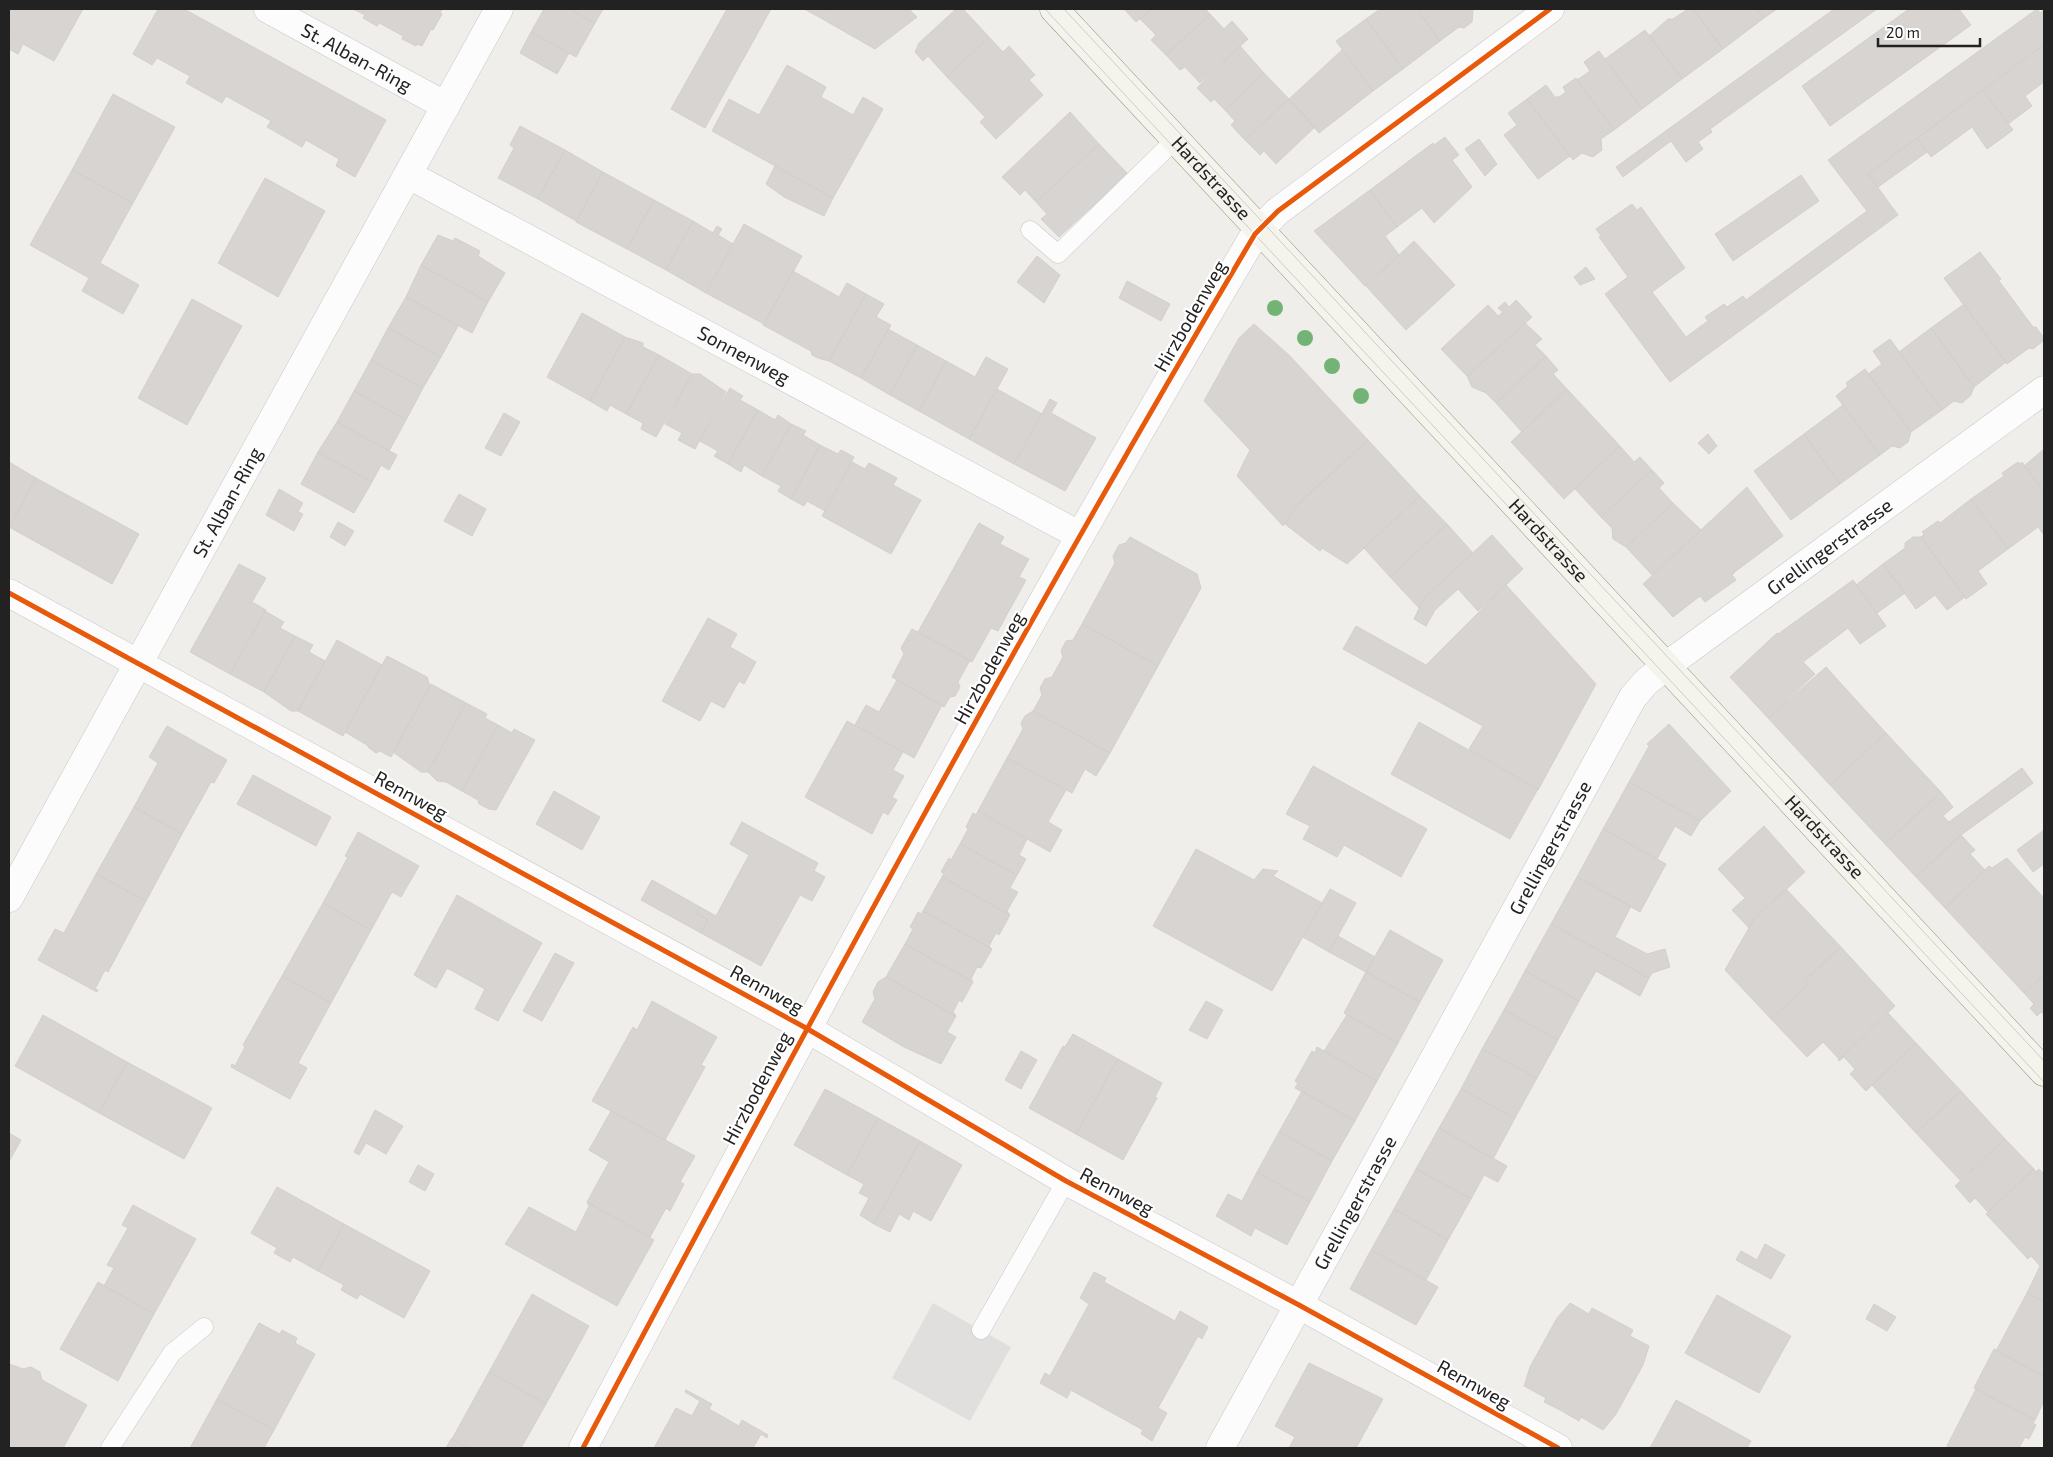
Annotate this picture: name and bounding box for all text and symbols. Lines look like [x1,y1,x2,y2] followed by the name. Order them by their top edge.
[1878,15,1980,47] scale bar
[298,18,417,96] street label: St. Alban-Ring
[1886,23,1920,41] text: 20 m
[1167,131,1256,224] street label: Hardstrasse
[1148,256,1231,376] street label: Hirzbodenweg
[694,320,794,389] street label: Sonnenweg
[187,442,267,561] street label: St. Alban-Ring
[1505,493,1594,587] street label: Hardstrasse
[1762,493,1896,600] street label: Grellingerstrasse
[948,607,1029,728] street label: Hirzbodenweg
[371,765,452,824] street label: Rennweg
[1504,777,1596,919] street label: Grellingerstrasse
[1781,790,1870,883] street label: Hardstrasse
[727,959,808,1018] street label: Rennweg
[717,1027,796,1148] street label: Hirzbodenweg
[1308,1131,1401,1273] street label: Grellingerstrasse
[1076,1162,1158,1220] street label: Rennweg
[1434,1354,1515,1413] street label: Rennweg

